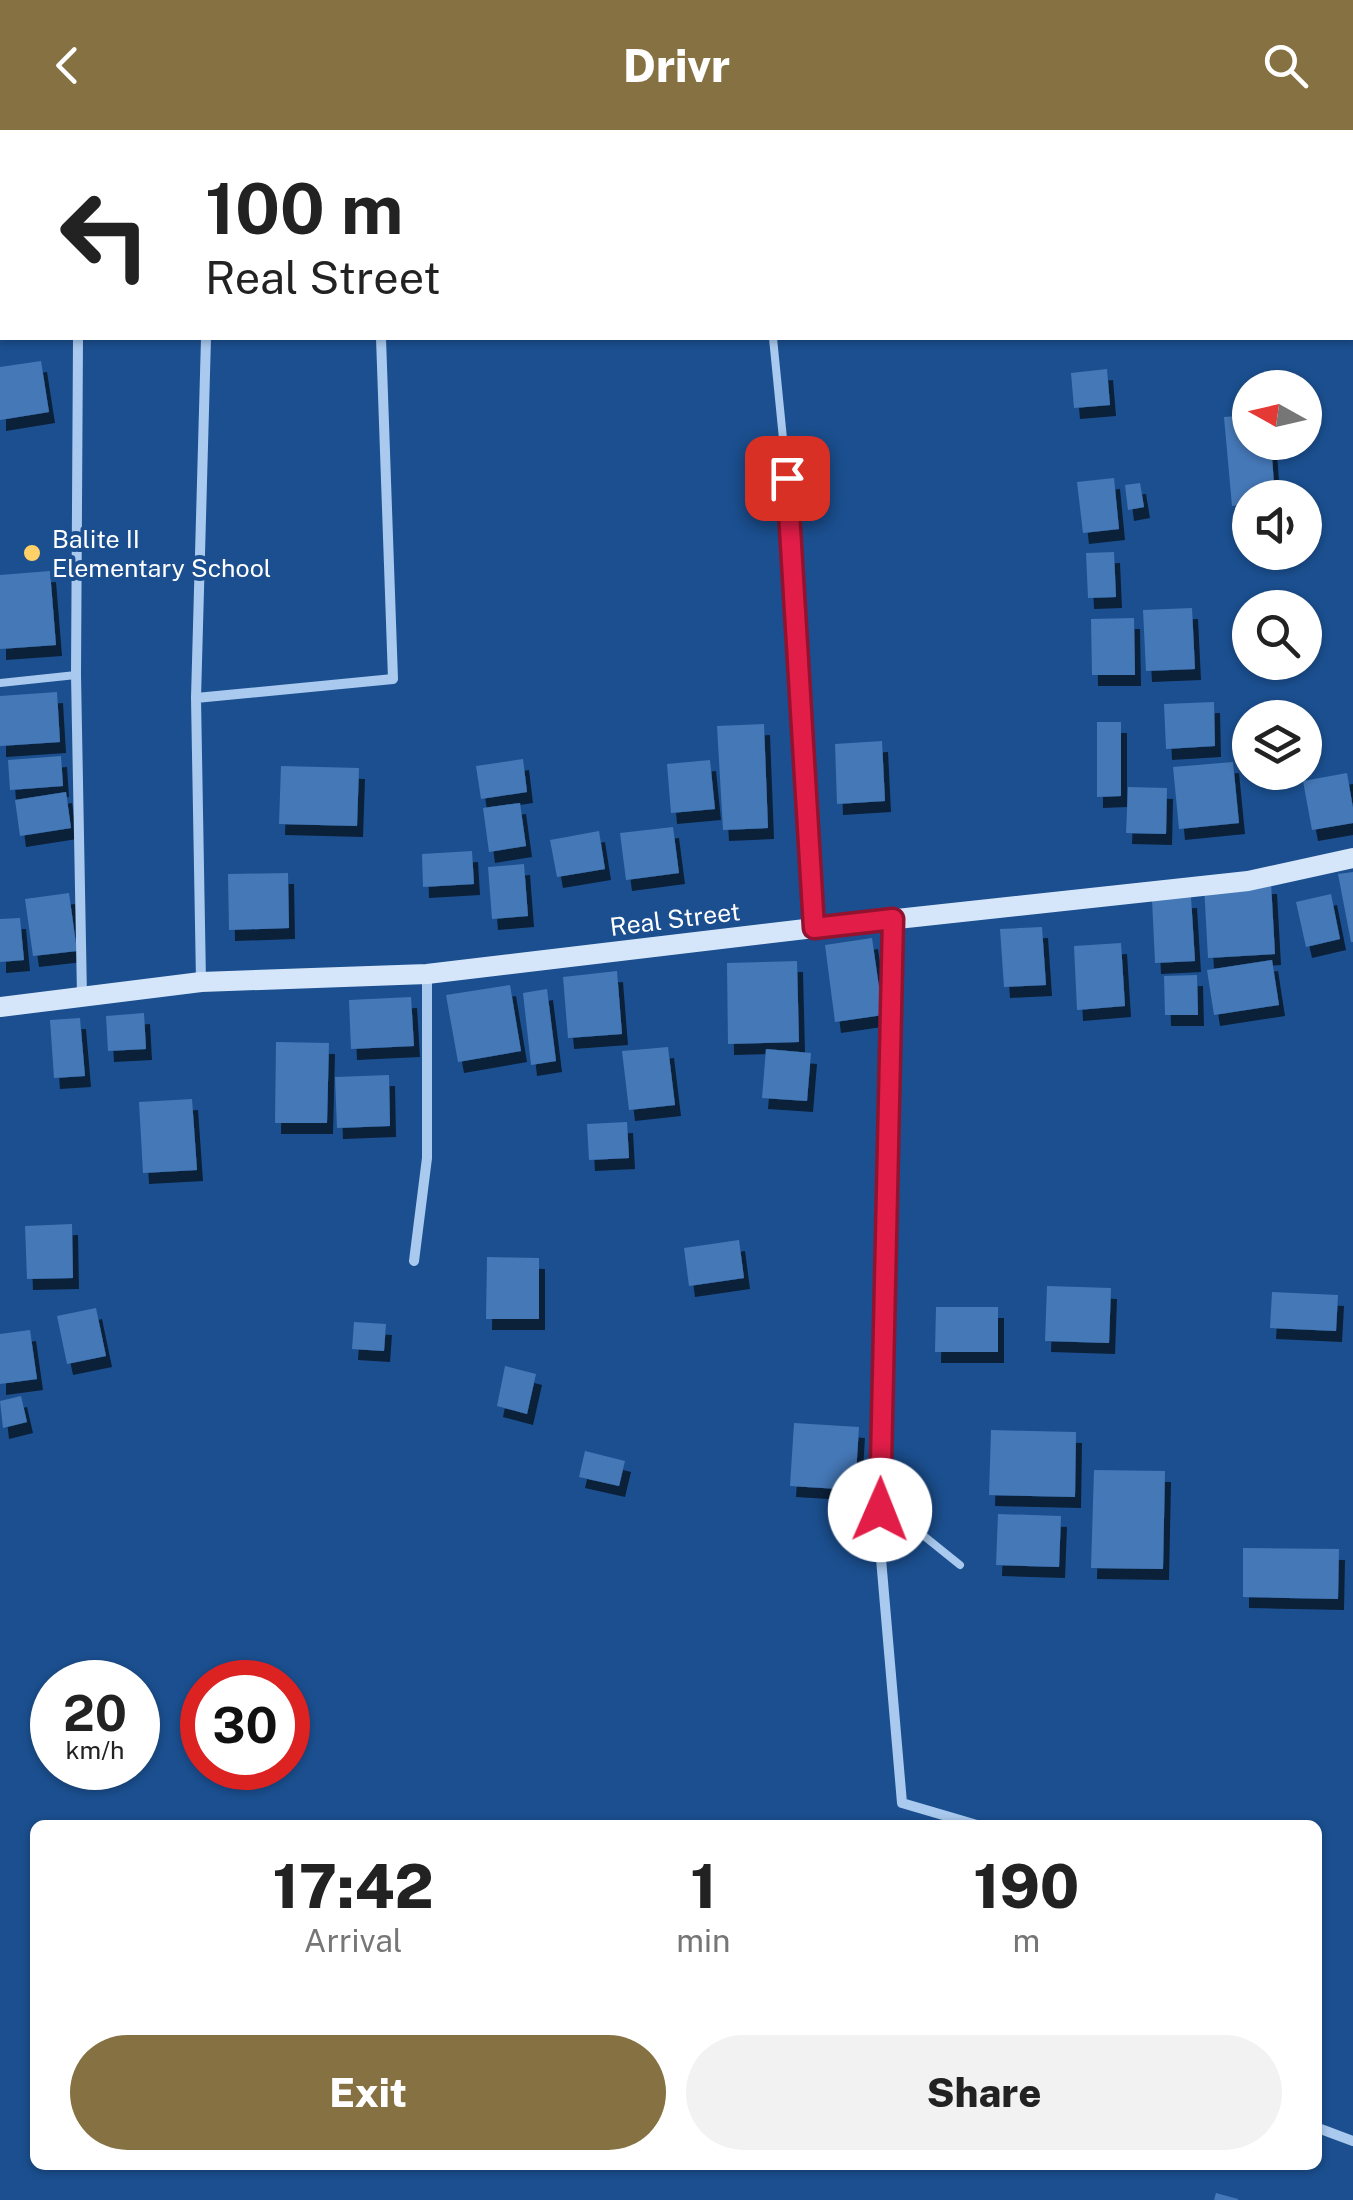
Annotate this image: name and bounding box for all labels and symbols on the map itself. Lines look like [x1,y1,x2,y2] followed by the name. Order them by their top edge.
[1232,370,1322,460] north arrow
[745,436,830,521] pin
[52,524,271,583] place label: Balite II Elementary School
[21,542,43,564] marker: Balite II Elementary School
[608,896,742,942] street label: Real Street
[828,1458,932,1562] position arrow
[180,1660,310,1790] speed limit sign: 30

